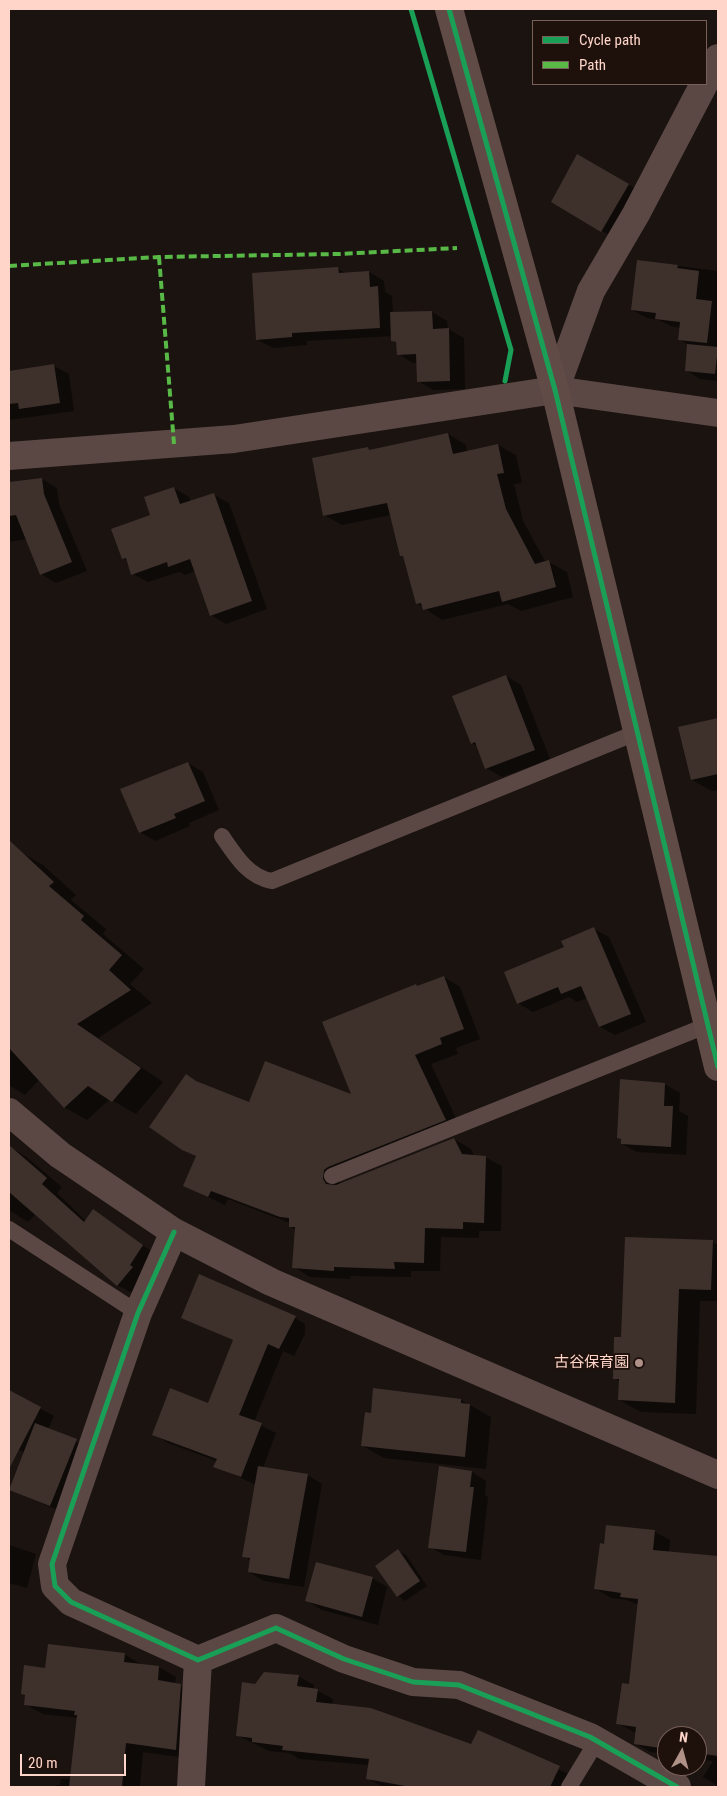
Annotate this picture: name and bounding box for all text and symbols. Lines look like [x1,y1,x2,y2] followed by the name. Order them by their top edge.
[532,20,707,85] legend
[579,31,641,49] text: Cycle path
[579,56,606,74] text: Path
[554,1354,629,1372] place label: 古谷保育園
[633,1357,645,1369] marker: 古谷保育園
[657,1726,707,1776] north arrow
[678,1729,689,1746] text: N
[22,1744,129,1776] scale bar
[28,1754,58,1772] text: 20 m

